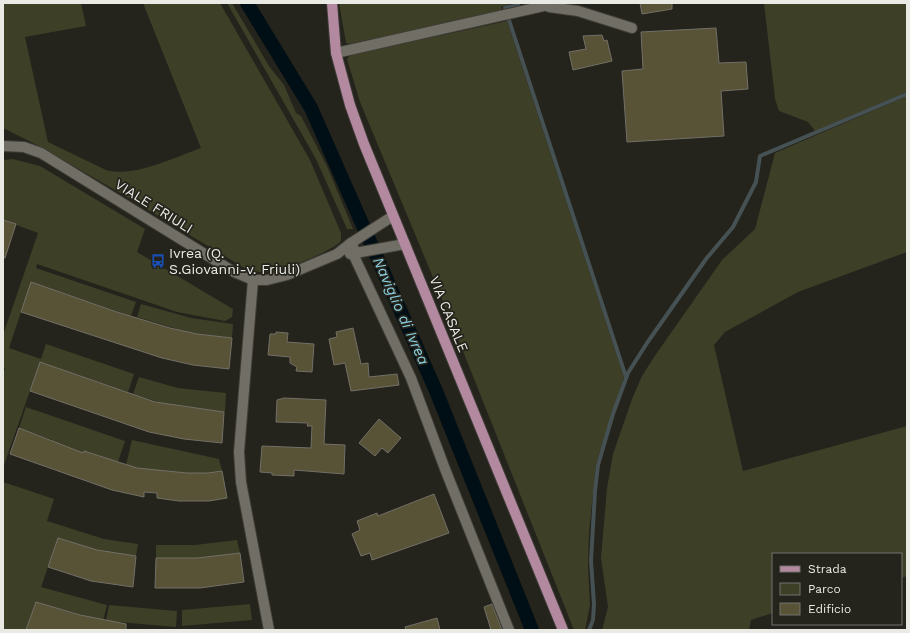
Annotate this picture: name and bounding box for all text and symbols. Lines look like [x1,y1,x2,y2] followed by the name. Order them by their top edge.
[112,176,196,236] street label: VIALE FRIULI
[169,245,300,277] place label: Ivrea (Q. S.Giovanni-v. Friuli)
[150,253,166,269] bus stop icon: Ivrea (Q. S.Giovanni-v. Friuli)
[369,254,433,368] water label: Naviglio di Ivrea
[426,274,472,355] street label: VIA CASALE
[772,553,902,625] legend
[808,562,847,576] text: Strada
[808,582,841,596] text: Parco
[808,602,851,616] text: Edificio

